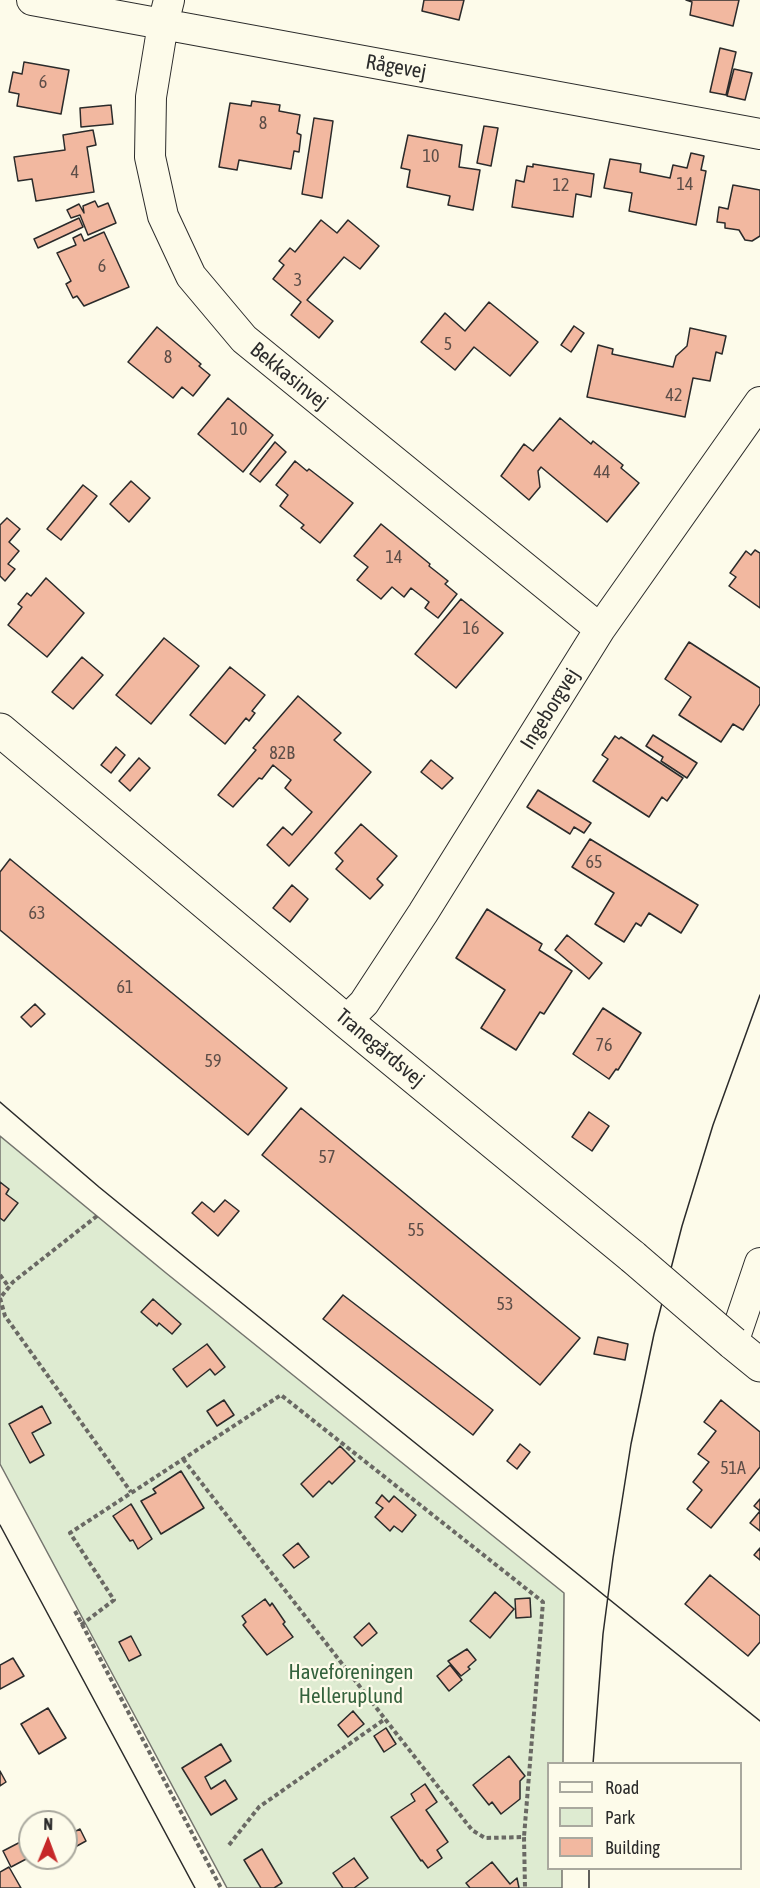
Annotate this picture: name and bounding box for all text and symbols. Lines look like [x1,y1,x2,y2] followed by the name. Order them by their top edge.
[364,49,428,85] street label: Rågevej
[39,71,47,93] house number: 6
[259,112,267,134] house number: 8
[423,145,439,167] house number: 10
[71,161,79,183] house number: 4
[677,173,693,195] house number: 14
[553,174,569,196] house number: 12
[98,255,106,277] house number: 6
[294,269,302,291] house number: 3
[444,333,452,355] house number: 5
[245,337,333,415] street label: Bekkasinvej
[164,346,172,368] house number: 8
[666,384,682,406] house number: 42
[231,418,247,440] house number: 10
[594,461,610,483] house number: 44
[386,546,402,568] house number: 14
[463,617,479,639] house number: 16
[515,664,585,754] street label: Ingeborgvej
[269,742,295,764] house number: 82B
[586,851,602,873] house number: 65
[29,902,45,924] house number: 63
[117,976,133,998] house number: 61
[331,1004,429,1092] street label: Tranegårdsvej
[596,1034,612,1056] house number: 76
[205,1050,221,1072] house number: 59
[319,1146,335,1168] house number: 57
[408,1219,424,1241] house number: 55
[497,1293,513,1315] house number: 53
[720,1457,746,1479] house number: 51A
[289,1659,413,1709] park label: Haveforeningen Helleruplund
[547,1762,742,1870] legend
[605,1777,639,1798] text: Road
[605,1807,635,1828] text: Park
[18,1810,78,1870] north arrow
[43,1815,53,1833] text: N
[605,1837,660,1858] text: Building

